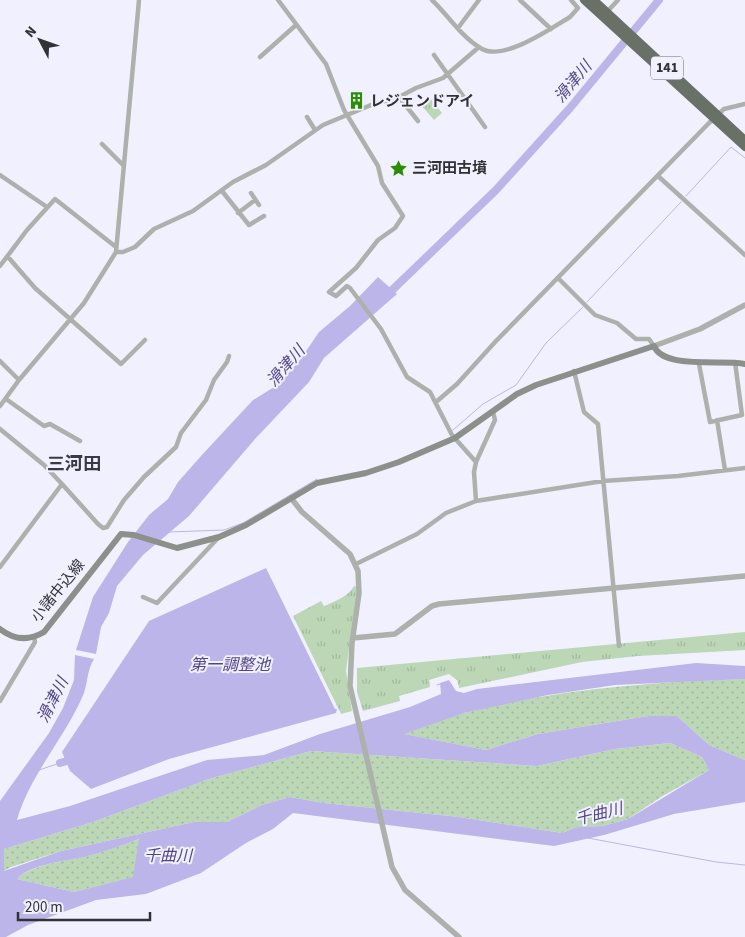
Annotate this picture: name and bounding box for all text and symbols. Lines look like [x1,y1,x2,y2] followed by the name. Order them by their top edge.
[15,15,65,65] north arrow
[20,22,42,42] text: N
[549,55,598,107] water label: 滑津川
[651,56,683,80] road number: 141
[346,91,366,111] building icon: レジェンドアイ
[370,91,474,112] place label: レジェンドアイ
[388,158,408,178] place icon: 三河田古墳
[412,158,487,179] place label: 三河田古墳
[262,339,311,391] water label: 滑津川
[47,452,101,477] district label: 三河田
[26,555,90,627] street label: 小諸中込線
[190,654,272,676] water label: 第一調整池
[32,672,75,726] water label: 滑津川
[573,797,627,830] water label: 千曲川
[144,845,194,867] water label: 千曲川
[18,890,150,922] scale bar
[25,897,63,918] text: 200 m

